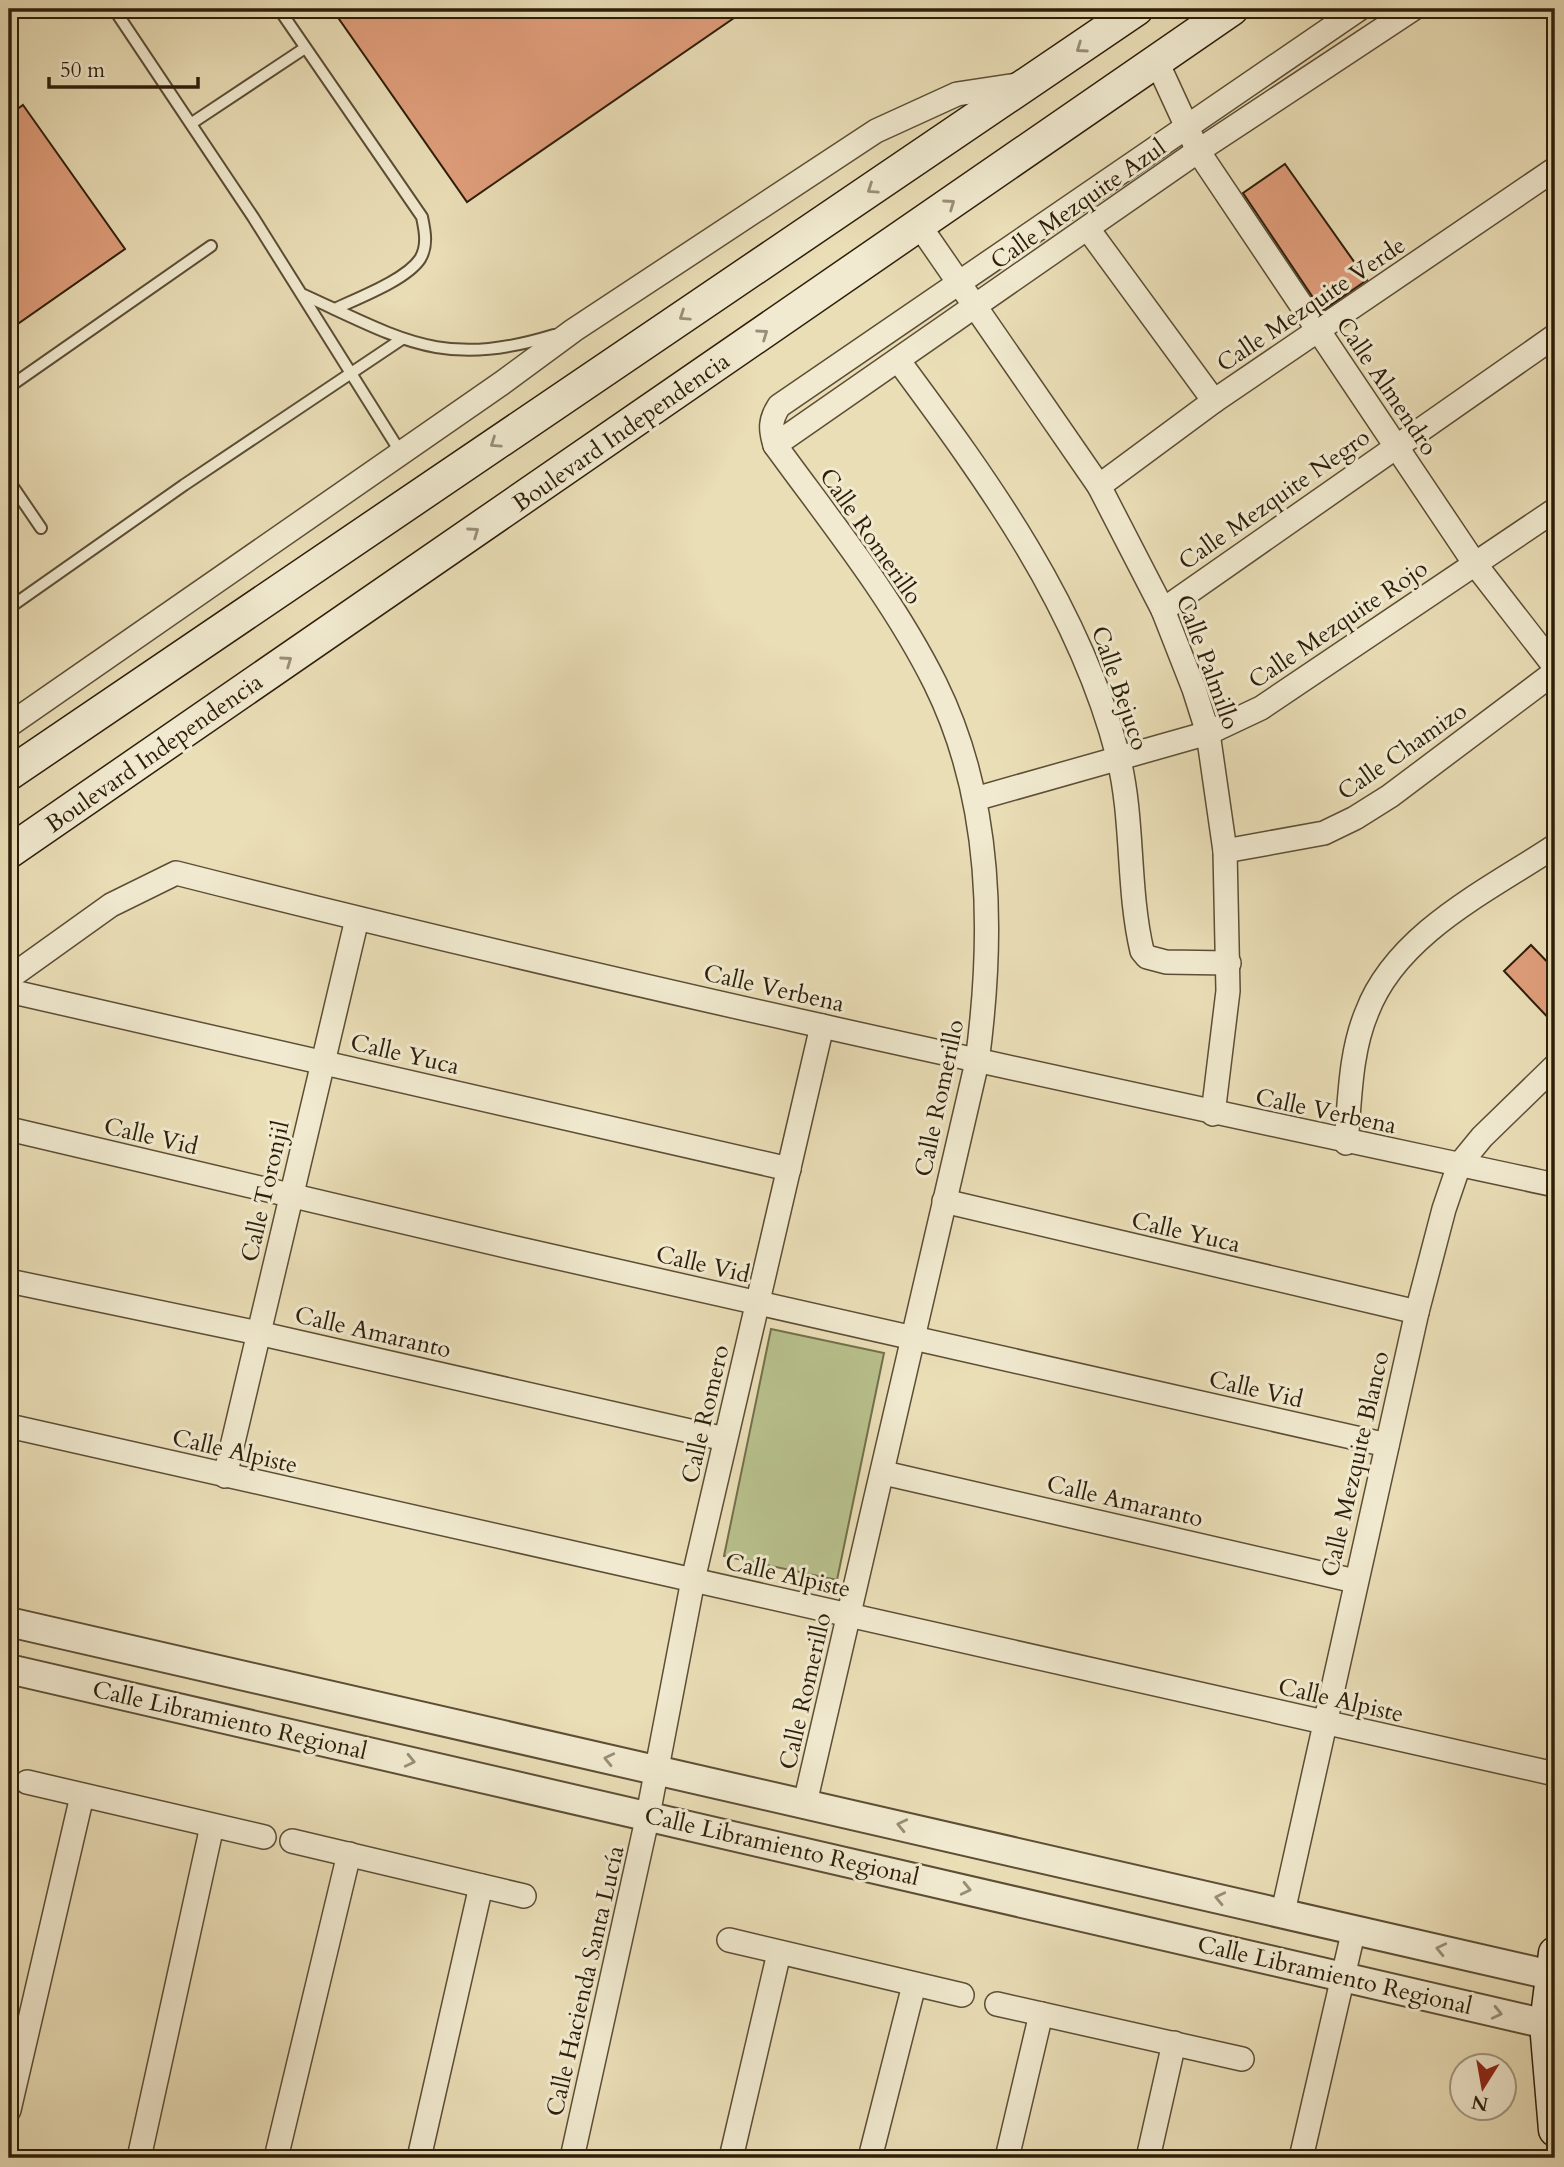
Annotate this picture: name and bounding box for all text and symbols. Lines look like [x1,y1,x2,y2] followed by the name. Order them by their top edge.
[1076,40,1089,52] one-way arrow
[49,46,198,90] scale bar
[60,56,105,85] text: 50 m
[984,131,1173,277] street label: Calle Mezquite Azul
[867,180,880,193] one-way arrow
[942,200,955,212] one-way arrow
[1210,229,1412,380] street label: Calle Mezquite Verde
[678,308,691,321] one-way arrow
[1328,310,1445,462] street label: Calle Almendro
[755,330,768,342] one-way arrow
[506,345,737,520] street label: Boulevard Independencia
[1172,421,1377,578] street label: Calle Mezquite Negro
[490,435,503,447] one-way arrow
[811,461,930,611] street label: Calle Romerillo
[467,527,480,540] one-way arrow
[1242,552,1434,697] street label: Calle Mezquite Rojo
[1168,590,1247,734] street label: Calle Palmillo
[1083,622,1156,755] street label: Calle Bejuco
[279,657,292,669] one-way arrow
[39,666,270,841] street label: Boulevard Independencia
[1331,695,1474,808] street label: Calle Chamizo
[700,956,848,1021] street label: Calle Verbena
[907,1017,972,1180] street label: Calle Romerillo
[347,1026,463,1083] street label: Calle Yuca
[1252,1080,1400,1143] street label: Calle Verbena
[101,1110,201,1163] street label: Calle Vid
[233,1117,298,1265] street label: Calle Toronjil
[1128,1204,1244,1261] street label: Calle Yuca
[653,1238,753,1291] street label: Calle Vid
[292,1298,454,1366] street label: Calle Amaranto
[674,1342,737,1486] street label: Calle Romero
[1313,1348,1398,1580] street label: Calle Mezquite Blanco
[1206,1363,1306,1416] street label: Calle Vid
[169,1421,301,1482] street label: Calle Alpiste
[1044,1467,1206,1535] street label: Calle Amaranto
[722,1545,854,1606] street label: Calle Alpiste
[771,1610,840,1773] street label: Calle Romerillo
[1275,1670,1407,1731] street label: Calle Alpiste
[89,1673,370,1768] street label: Calle Libramiento Regional
[404,1752,416,1767] one-way arrow
[603,1753,615,1767] one-way arrow
[641,1799,922,1894] street label: Calle Libramiento Regional
[896,1819,908,1834] one-way arrow
[538,1842,633,2120] street label: Calle Hacienda Santa Lucía
[960,1881,972,1895] one-way arrow
[1214,1891,1226,1906] one-way arrow
[1194,1928,1475,2023] street label: Calle Libramiento Regional
[1435,1943,1447,1958] one-way arrow
[1491,2005,1503,2019] one-way arrow
[1448,2052,1518,2122] north arrow
[1469,2088,1491,2117] text: N

